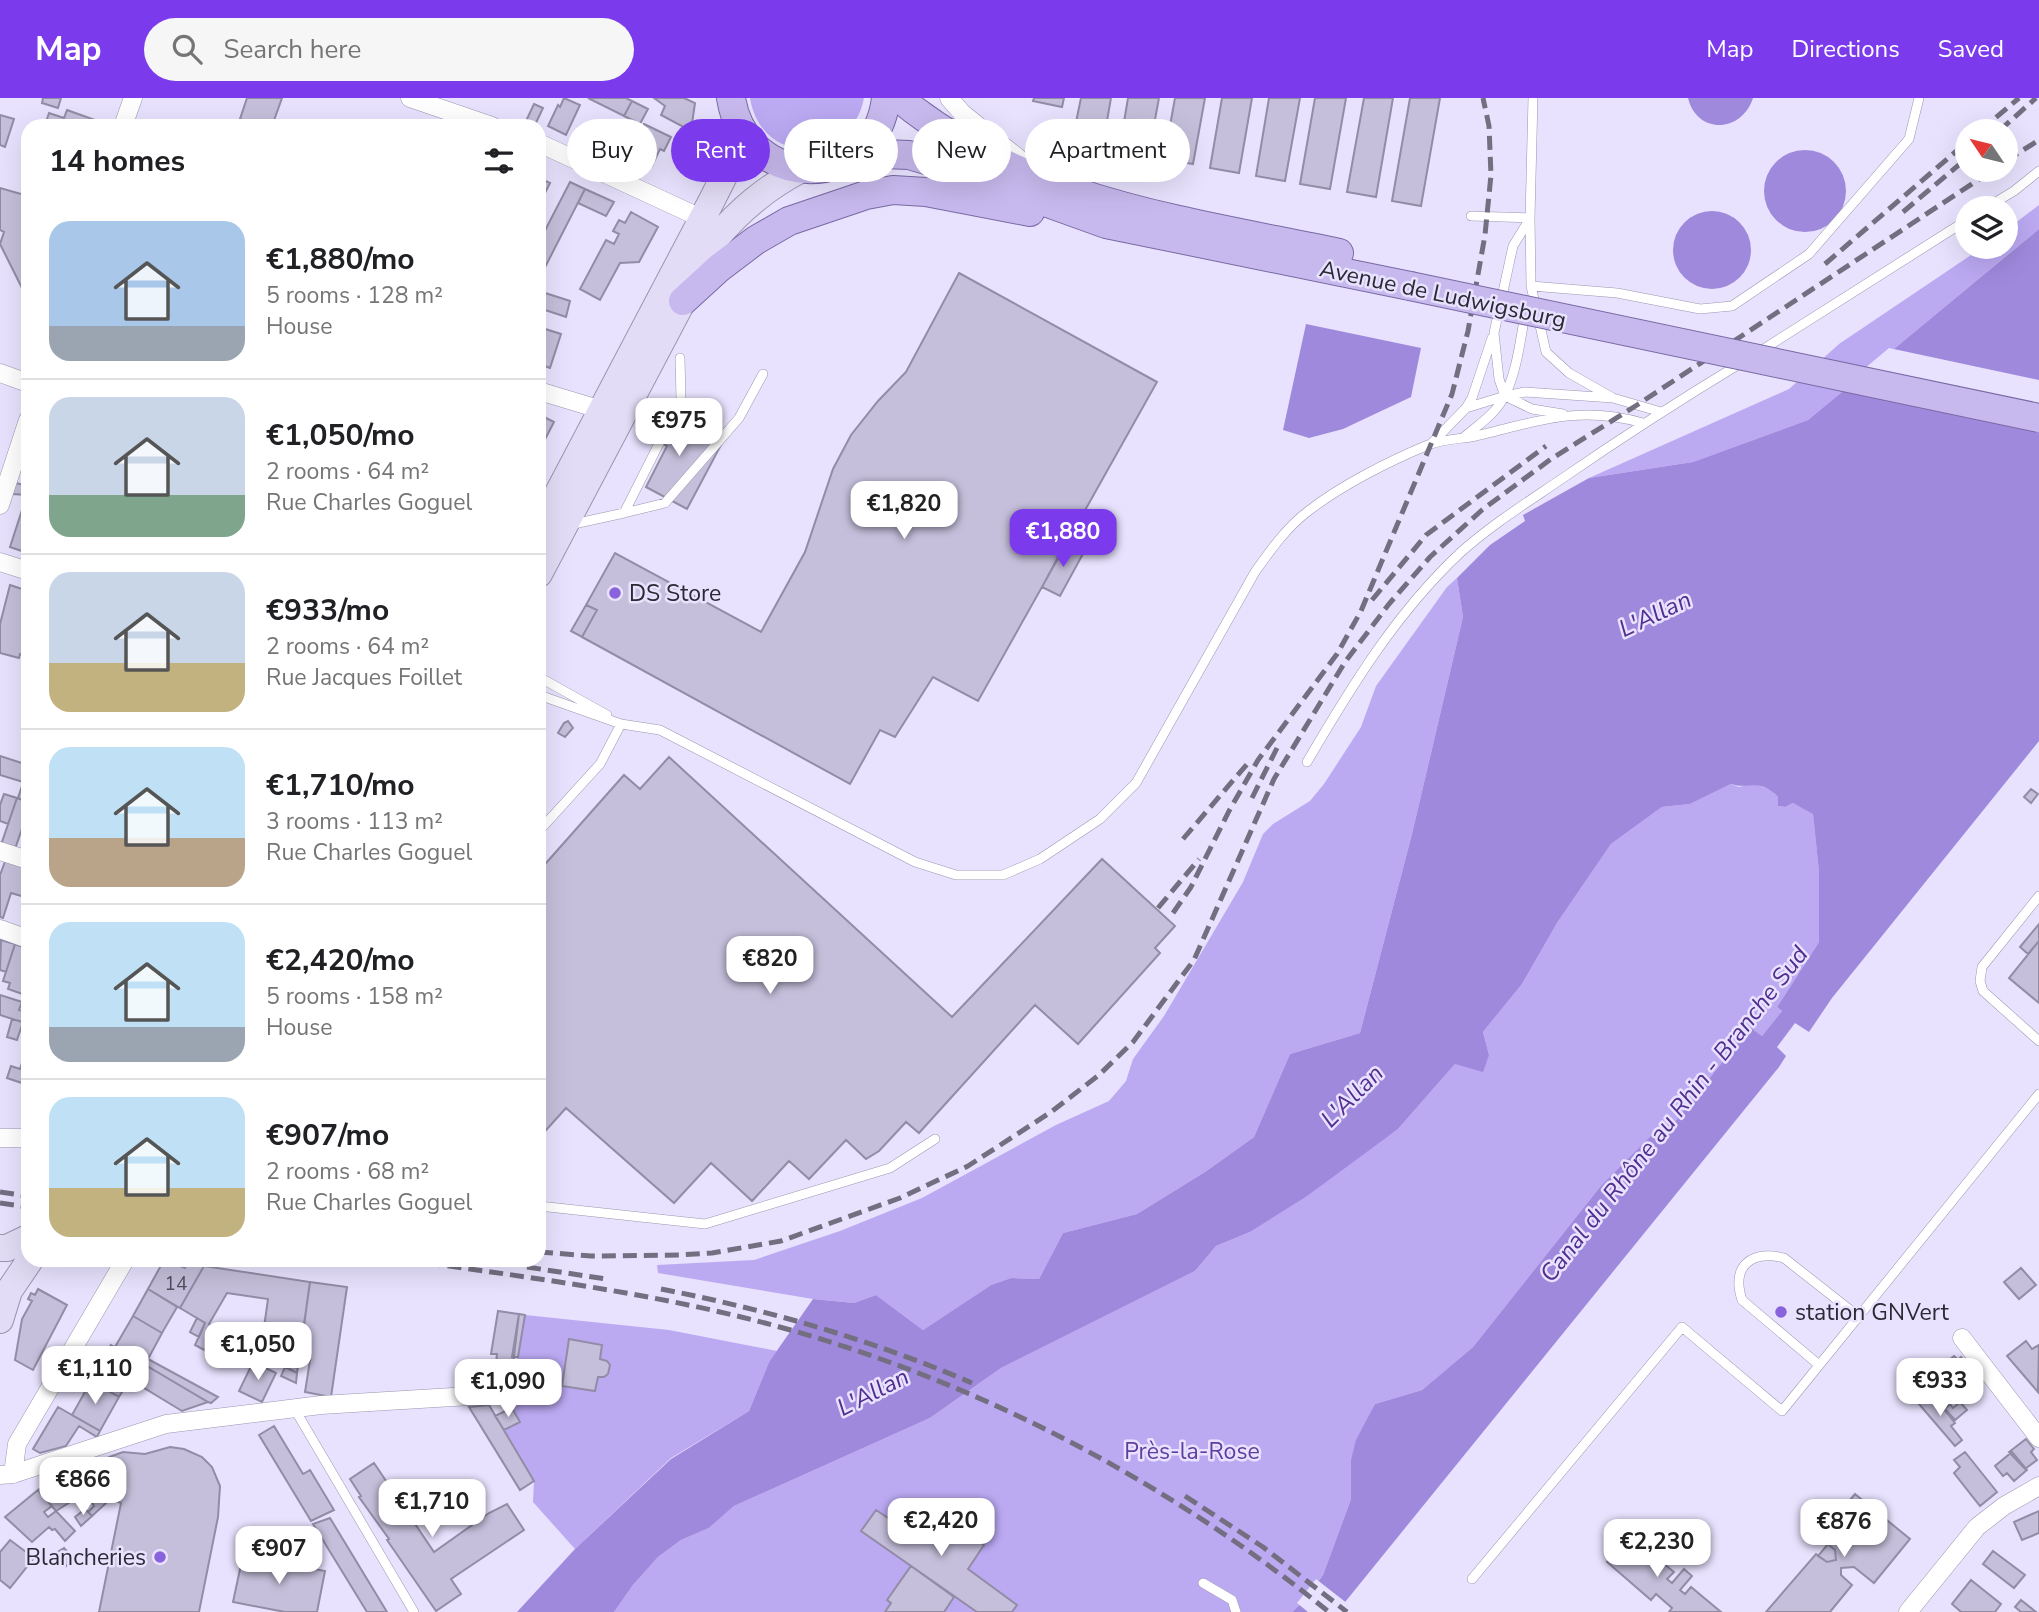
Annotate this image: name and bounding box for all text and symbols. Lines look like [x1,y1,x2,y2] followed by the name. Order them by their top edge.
[144,18,634,81] search box
[35,27,102,72] text: Map
[168,30,206,68] icon: search
[224,32,361,67] text: Search here
[1706,33,1753,65] text: Map
[1791,33,1900,65] text: Directions
[1938,33,2004,65] text: Saved
[567,119,657,182] chip: Buy
[671,119,770,182] chip: Rent
[784,119,898,182] chip: Filters
[912,119,1011,182] chip: New
[1025,119,1190,182] chip: Apartment
[1955,119,2018,182] north arrow
[1955,119,2018,259] map controls
[49,141,185,182] text: 14 homes
[480,142,518,180] icon: filters
[1955,196,2018,259] button: layers
[266,239,415,280] text: €1,880/mo
[105,249,189,333] icon: home
[1317,253,1569,336] street label: Avenue de Ludwigsburg
[266,280,443,311] text: 5 rooms · 128 m²
[266,311,333,342] text: House
[638,398,720,458] pin: €975
[651,405,707,436] text: €975
[266,415,415,456] text: €1,050/mo
[105,425,189,509] icon: home
[266,456,429,487] text: 2 rooms · 64 m²
[847,482,961,541] pin: €1,820
[266,487,472,518] text: Rue Charles Goguel
[867,488,941,519] text: €1,820
[1006,510,1120,569] pin: €1,880
[1026,516,1100,547] text: €1,880
[629,578,721,609] place label: DS Store
[1614,583,1696,645] water label: L'Allan
[607,585,623,601] marker: DS Store
[266,590,389,631] text: €933/mo
[105,600,189,684] icon: home
[266,631,429,662] text: 2 rooms · 64 m²
[266,662,462,693] text: Rue Jacques Foillet
[266,765,415,806] text: €1,710/mo
[105,775,189,859] icon: home
[266,806,443,837] text: 3 rooms · 113 m²
[266,837,472,868] text: Rue Charles Goguel
[729,936,811,996] pin: €820
[1533,939,1815,1289] water label: Canal du Rhône au Rhin - Branche Sud
[266,940,415,981] text: €2,420/mo
[742,943,798,974] text: €820
[105,950,189,1034] icon: home
[266,981,443,1012] text: 5 rooms · 158 m²
[266,1012,333,1043] text: House
[1314,1058,1390,1134] water label: L'Allan
[266,1115,389,1156] text: €907/mo
[105,1125,189,1209] icon: home
[266,1156,429,1187] text: 2 rooms · 68 m²
[266,1187,472,1218] text: Rue Charles Goguel
[165,1271,187,1297] house number: 14
[1795,1297,1950,1328] place label: station GNVert
[1773,1304,1789,1320] marker: station GNVert
[201,1322,315,1382] pin: €1,050
[221,1329,295,1360] text: €1,050
[38,1346,152,1406] pin: €1,110
[58,1353,132,1384] text: €1,110
[1899,1358,1981,1418] pin: €933
[451,1360,565,1419] pin: €1,090
[832,1360,914,1424] water label: L'Allan
[1912,1365,1968,1396] text: €933
[471,1366,545,1397] text: €1,090
[1124,1436,1260,1467] park label: Près-la-Rose
[42,1458,124,1517] pin: €866
[55,1464,111,1495] text: €866
[375,1480,489,1539] pin: €1,710
[395,1486,469,1517] text: €1,710
[884,1498,998,1558] pin: €2,420
[1803,1500,1885,1559] pin: €876
[904,1505,978,1536] text: €2,420
[1816,1506,1872,1537] text: €876
[1600,1520,1714,1579] pin: €2,230
[238,1526,320,1586] pin: €907
[1620,1526,1694,1557] text: €2,230
[251,1533,307,1564] text: €907
[26,1542,146,1573] place label: Blancheries
[152,1549,168,1565] marker: Blancheries

